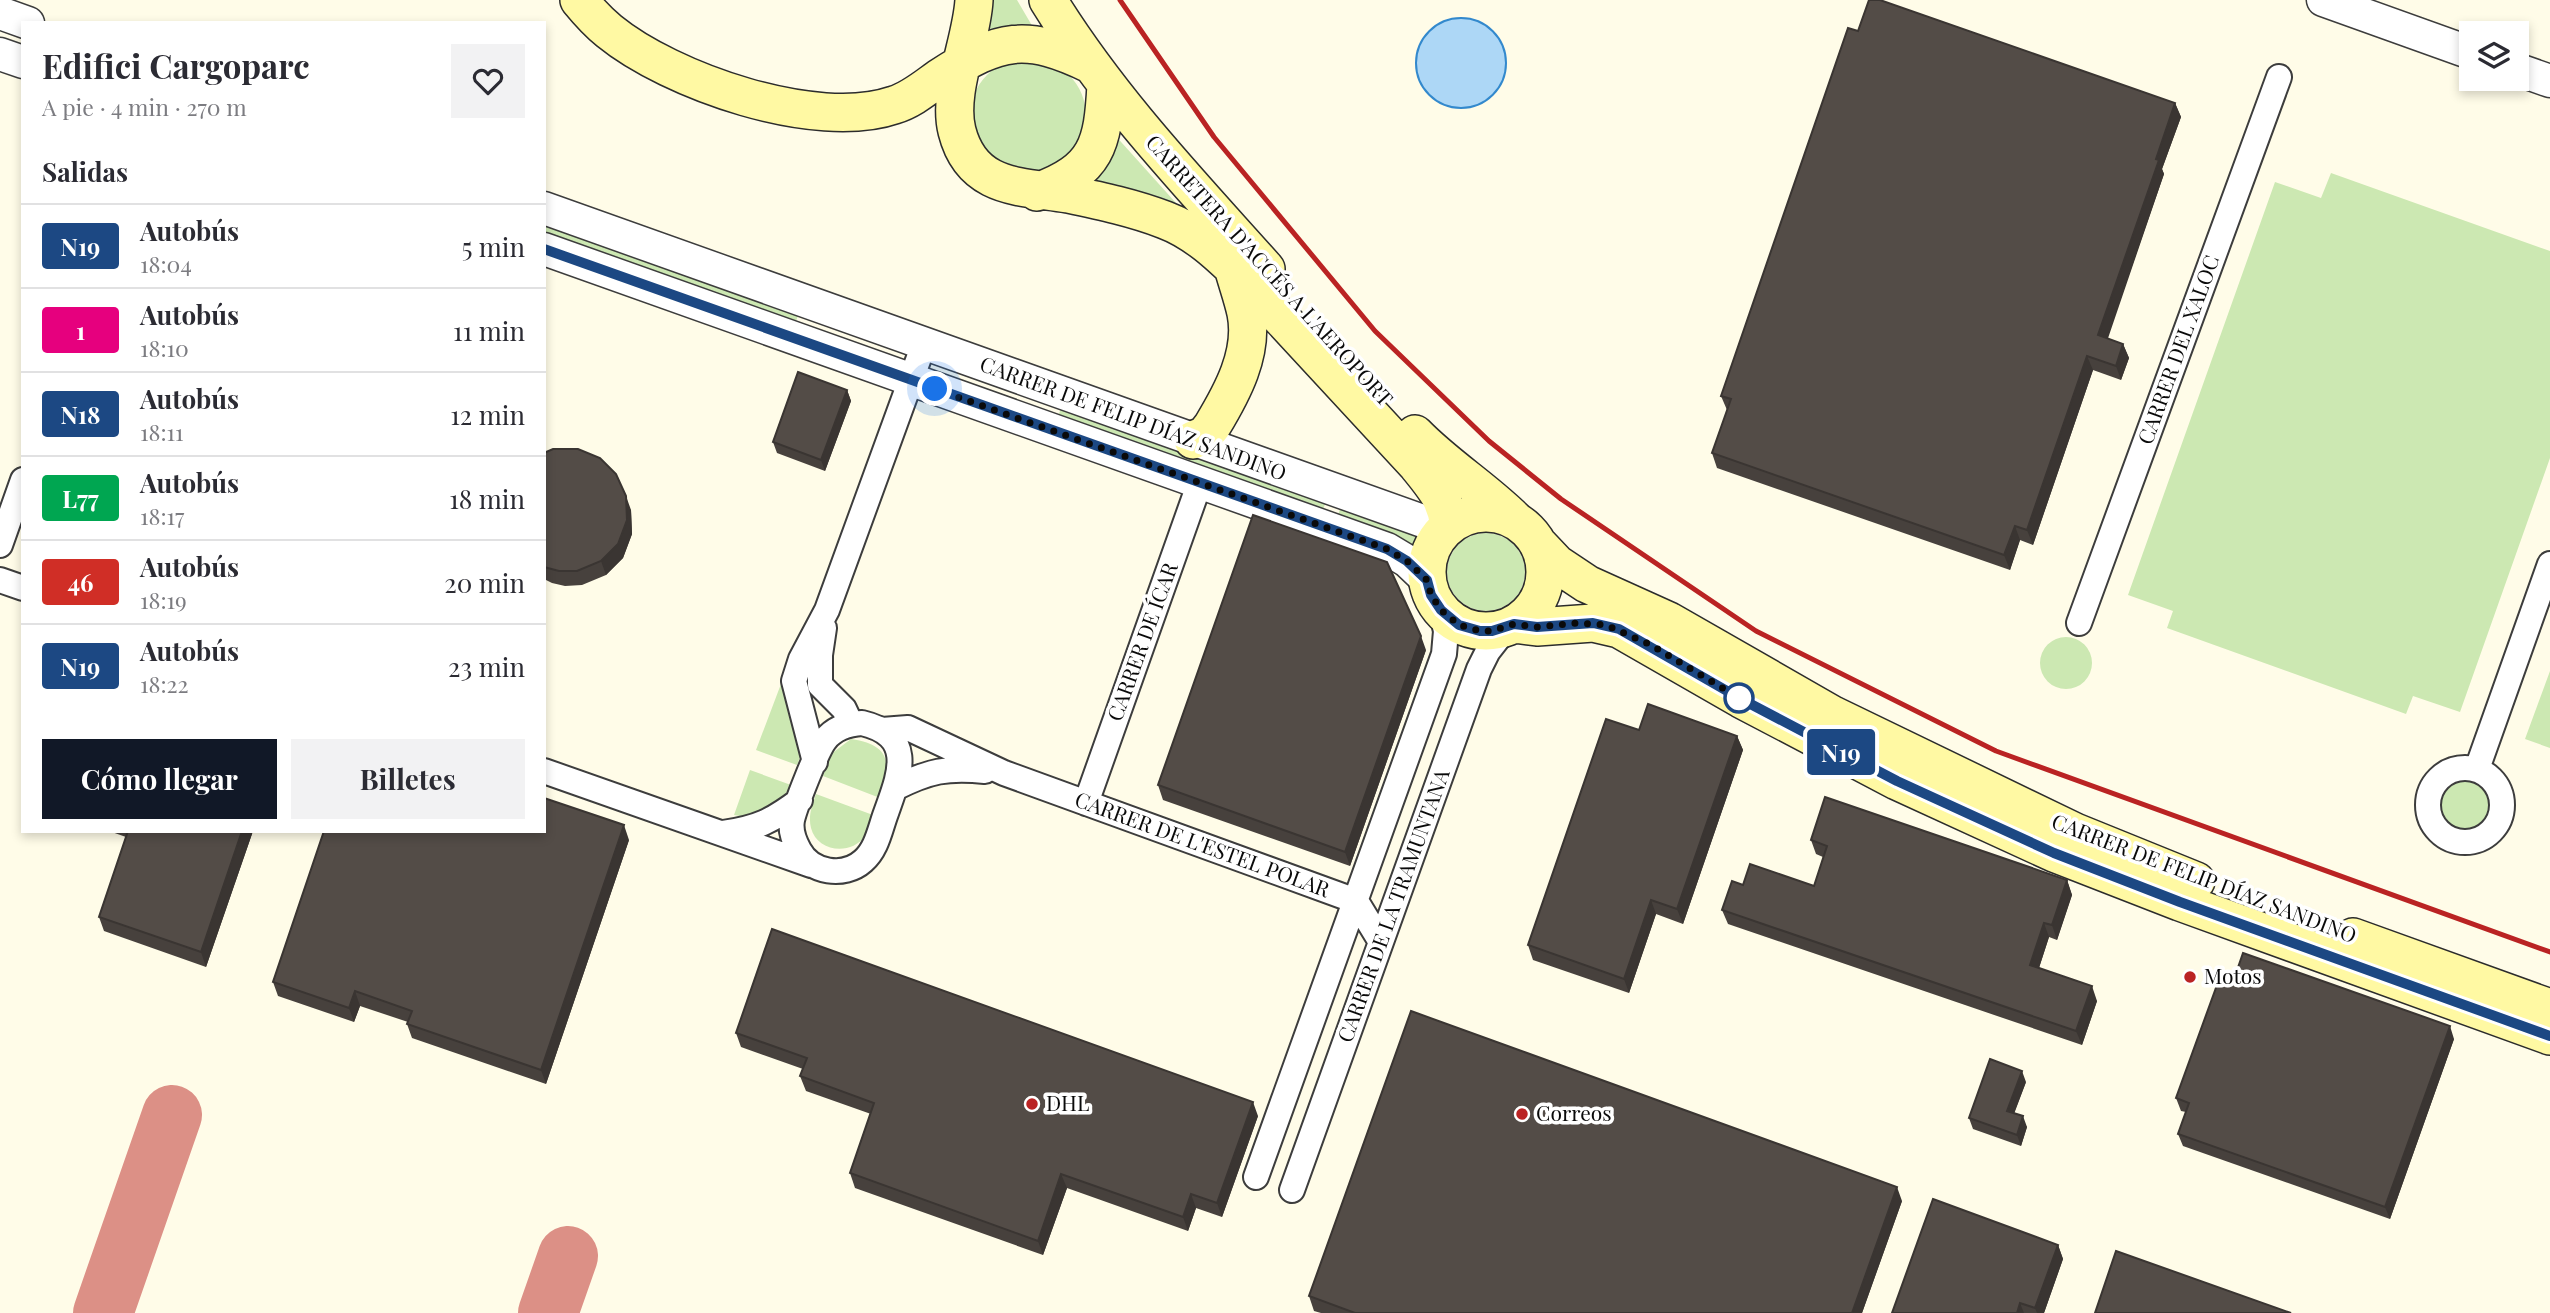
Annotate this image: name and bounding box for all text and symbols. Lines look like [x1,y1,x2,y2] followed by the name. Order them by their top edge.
[2459,21,2529,91] map controls
[2459,21,2529,91] button: layers
[42,43,310,87] text: Edifici Cargoparc
[451,44,525,118] button: heart
[42,91,247,122] text: A pie · 4 min · 270 m
[1141,128,1400,411] street label: CARRETERA D'ACCÉS A L'AEROPORT
[42,154,128,189] text: Salidas
[140,213,239,248] text: Autobús
[462,229,525,264] text: 5 min
[61,230,100,262] text: N19
[140,248,192,279] text: 18:04
[2130,251,2224,448] street label: CARRER DEL XALOC
[140,297,239,332] text: Autobús
[453,313,525,348] text: 11 min
[76,314,85,346] text: 1
[140,332,189,363] text: 18:10
[977,349,1291,486] street label: CARRER DE FELIP DÍAZ SANDINO
[917,371,952,406] your location
[140,381,239,416] text: Autobús
[450,397,525,432] text: 12 min
[61,398,100,430] text: N18
[140,416,184,447] text: 18:11
[140,465,239,500] text: Autobús
[449,481,525,516] text: 18 min
[62,482,99,514] text: L77
[140,500,184,531] text: 18:17
[140,549,239,584] text: Autobús
[1099,558,1183,724] street label: CARRER DE ÍCAR
[444,565,525,600] text: 20 min
[67,566,94,598] text: 46
[140,584,187,615] text: 18:19
[140,633,239,668] text: Autobús
[448,649,525,684] text: 23 min
[61,650,100,682] text: N19
[140,668,189,699] text: 18:22
[1724,683,1754,713] unlabelled marker
[1801,729,1881,775] line badge: N19
[1821,736,1861,768] text: N19
[42,739,277,819] button: Cómo llegar
[291,739,525,819] button: Billetes
[1330,764,1455,1046] street label: CARRER DE LA TRAMUNTANA
[1071,784,1334,902] street label: CARRER DE L'ESTEL POLAR
[2048,806,2361,948] street label: CARRER DE FELIP DÍAZ SANDINO
[2204,961,2262,989] place label: Motos
[2182,969,2198,985] marker: Motos
[1046,1088,1089,1116] place label: DHL
[1024,1096,1040,1112] marker: DHL
[1536,1098,1612,1126] place label: Correos
[1514,1106,1530,1122] marker: Correos

